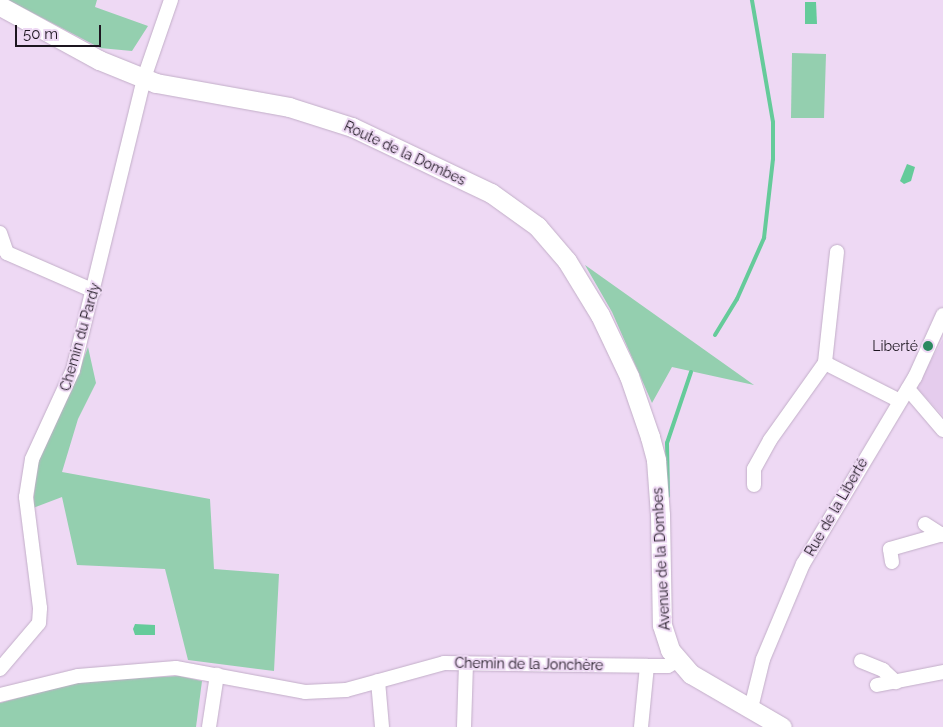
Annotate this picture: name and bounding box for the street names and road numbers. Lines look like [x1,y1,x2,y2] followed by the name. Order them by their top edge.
[342,117,468,189] street label: Route de la Dombes
[57,281,103,393] street label: Chemin du Pardy
[801,455,871,559] street label: Rue de la Liberté
[649,487,673,631] street label: Avenue de la Dombes
[454,654,604,674] street label: Chemin de la Jonchère

